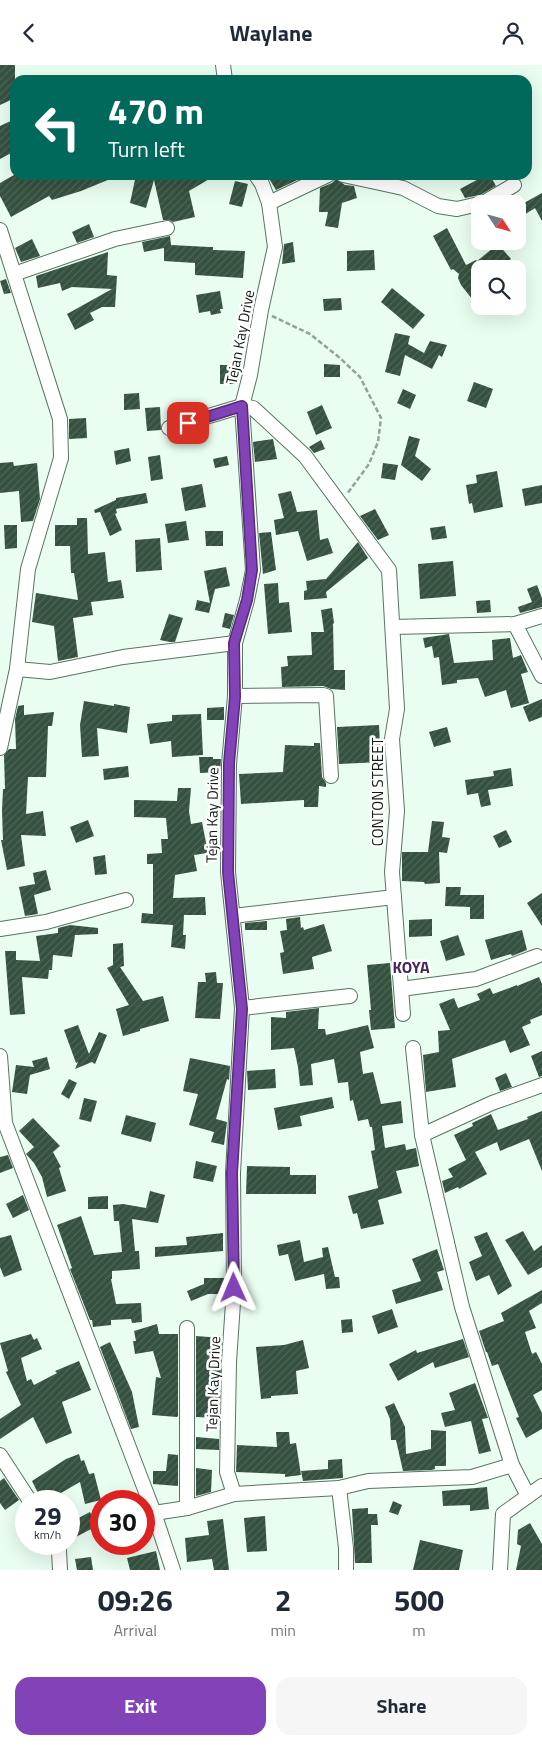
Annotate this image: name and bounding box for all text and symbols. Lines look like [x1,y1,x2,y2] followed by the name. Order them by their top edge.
[230,16,312,50] text: Waylane
[15,19,43,47] icon: back
[499,19,527,47] icon: person
[108,84,204,138] text: 470 m
[25,95,90,160] icon: left
[108,132,185,166] text: Turn left
[471,195,526,250] north arrow
[471,195,526,315] map controls
[471,260,526,315] button: search
[220,288,260,386] street label: Tejan Kay Drive
[167,402,209,444] pin
[174,409,202,437] icon: arrive
[366,738,389,846] street label: CONTON STREET
[200,767,224,863] street label: Tejan Kay Drive
[392,955,430,979] district label: KOYA
[207,1261,259,1313] position arrow
[200,1336,226,1432] street label: Tejan Kay Drive
[90,1490,155,1555] speed limit sign: 30
[33,1497,62,1535] text: 29
[34,1525,61,1544] text: km/h
[98,1577,173,1623] text: 09:26
[275,1577,292,1623] text: 2
[394,1577,444,1623] text: 500
[114,1618,157,1642] text: Arrival
[270,1618,296,1642] text: min
[412,1618,426,1642] text: m
[15,1677,266,1735] button: Exit
[276,1677,527,1735] button: Share

